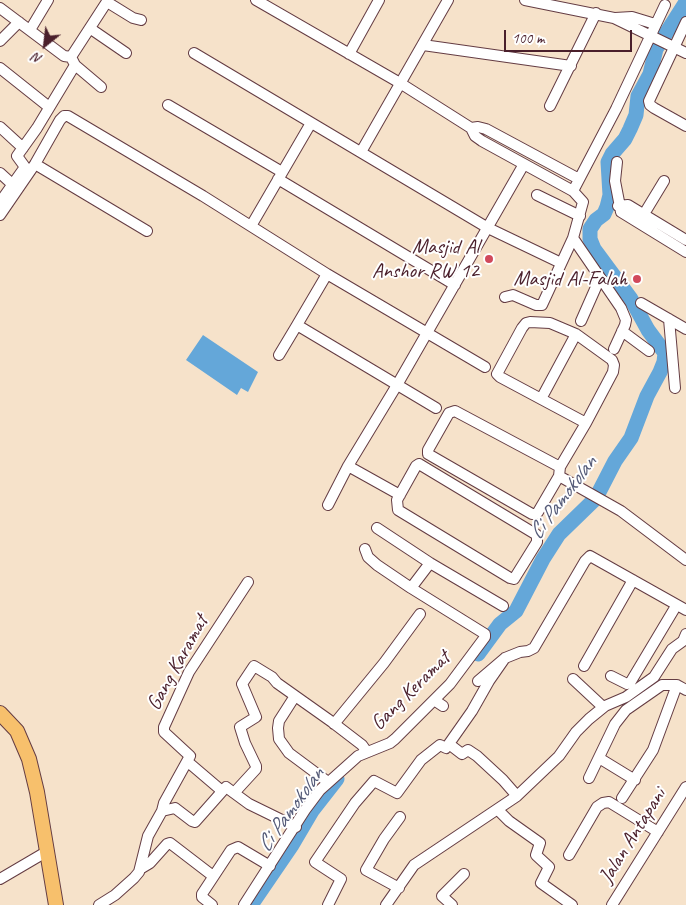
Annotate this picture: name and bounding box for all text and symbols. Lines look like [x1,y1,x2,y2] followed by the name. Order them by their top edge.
[20,20,70,70] north arrow
[506,20,634,52] scale bar
[512,29,544,48] text: 100 m
[30,49,45,68] text: N
[372,234,479,284] place label: Masjid Al Anshor RW 12
[483,253,495,265] marker: Masjid Al Anshor RW 12
[513,266,627,292] place label: Masjid Al-Falah
[631,273,643,285] marker: Masjid Al-Falah
[523,451,603,545] water label: Ci Pamokolan
[142,611,214,715] street label: Gang Karamat
[366,646,456,736] street label: Gang Keramat
[252,763,330,857] water label: Ci Pamokolan
[594,784,672,888] street label: Jalan Antapani

